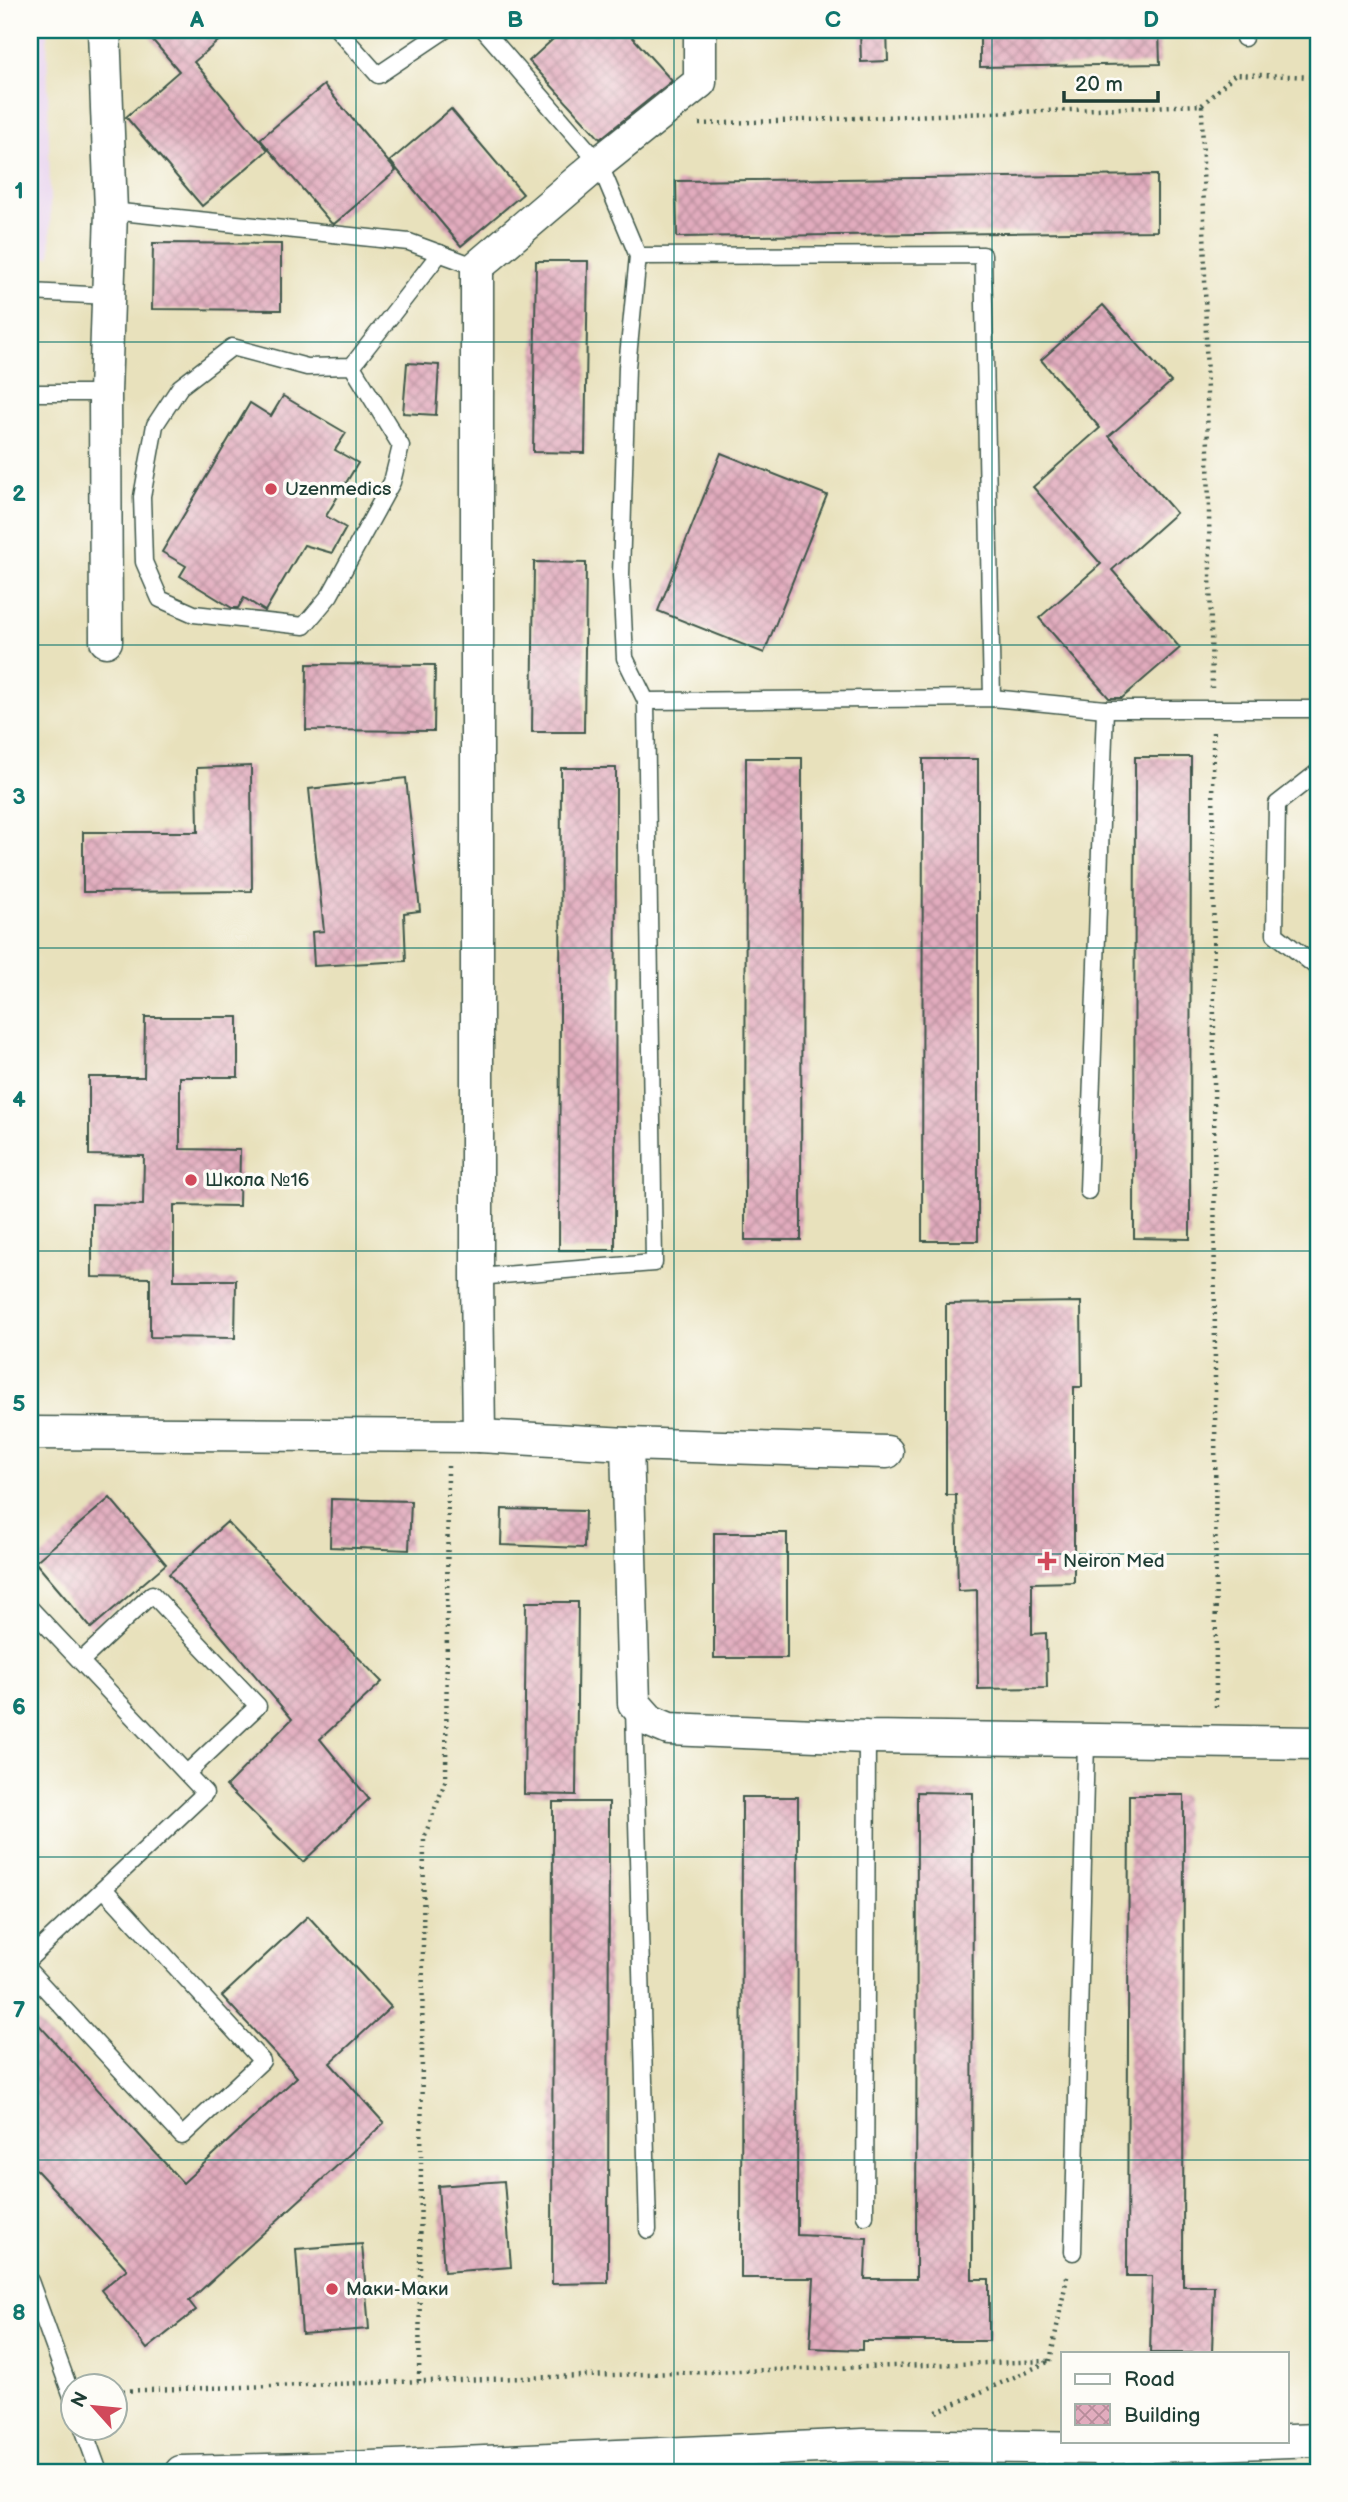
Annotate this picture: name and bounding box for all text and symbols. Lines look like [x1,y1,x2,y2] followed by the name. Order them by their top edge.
[189,6,205,34] text: A
[507,6,523,34] text: B
[825,6,841,34] text: C
[1143,6,1159,34] text: D
[1064,60,1159,104] scale bar
[1075,72,1123,97] text: 20 m
[14,177,24,205] text: 1
[285,478,392,501] place label: Uzenmedics
[12,480,26,508] text: 2
[263,481,279,497] marker: Uzenmedics
[12,783,26,811] text: 3
[12,1086,26,1114] text: 4
[205,1169,309,1192] place label: Школа №16
[183,1172,199,1188] marker: Школа №16
[12,1390,26,1418] text: 5
[1063,1550,1165,1573] place label: Neiron Med
[1037,1551,1057,1571] marker: Neiron Med
[12,1693,26,1721] text: 6
[13,1996,26,2024] text: 7
[346,2278,449,2301] place label: Маки-Маки
[324,2281,340,2297] marker: Маки-Маки
[12,2299,26,2327] text: 8
[1061,2352,1288,2442] legend
[1124,2367,1175,2392] text: Road
[60,2372,130,2442] north arrow
[67,2388,94,2412] text: N
[1124,2403,1200,2428] text: Building

